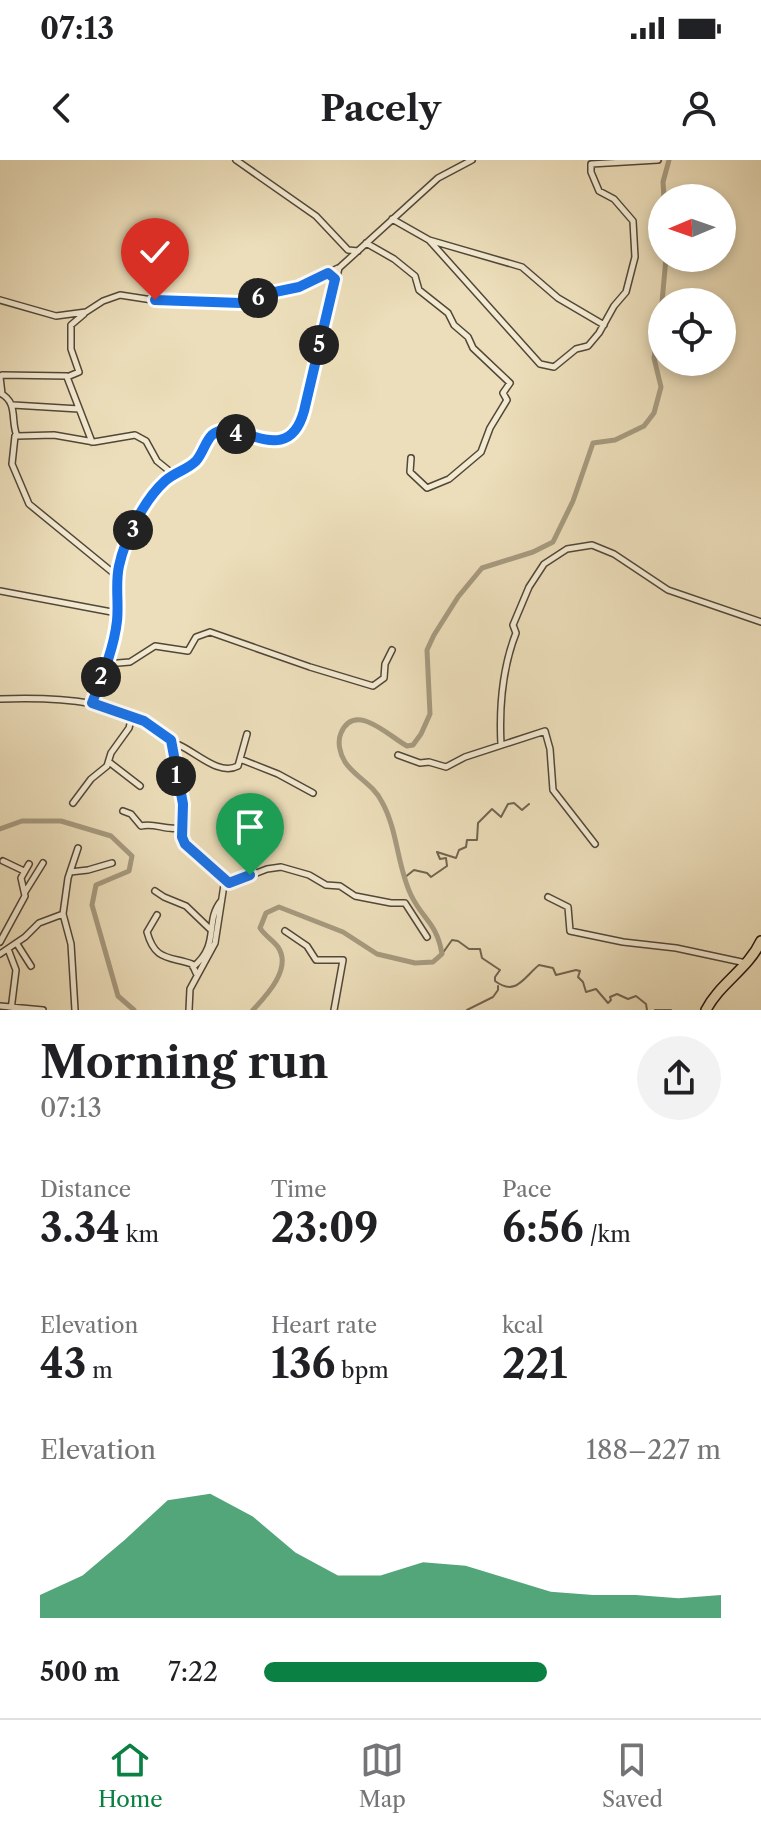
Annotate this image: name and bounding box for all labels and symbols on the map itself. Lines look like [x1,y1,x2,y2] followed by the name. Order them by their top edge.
[648,184,736,272] north arrow
[121,218,189,300] pin
[238,278,278,318] pin: 6
[299,325,339,365] pin: 5
[216,414,256,454] pin: 4
[113,510,153,550] pin: 3
[81,657,121,697] pin: 2
[156,756,196,796] pin: 1
[216,793,284,875] pin

